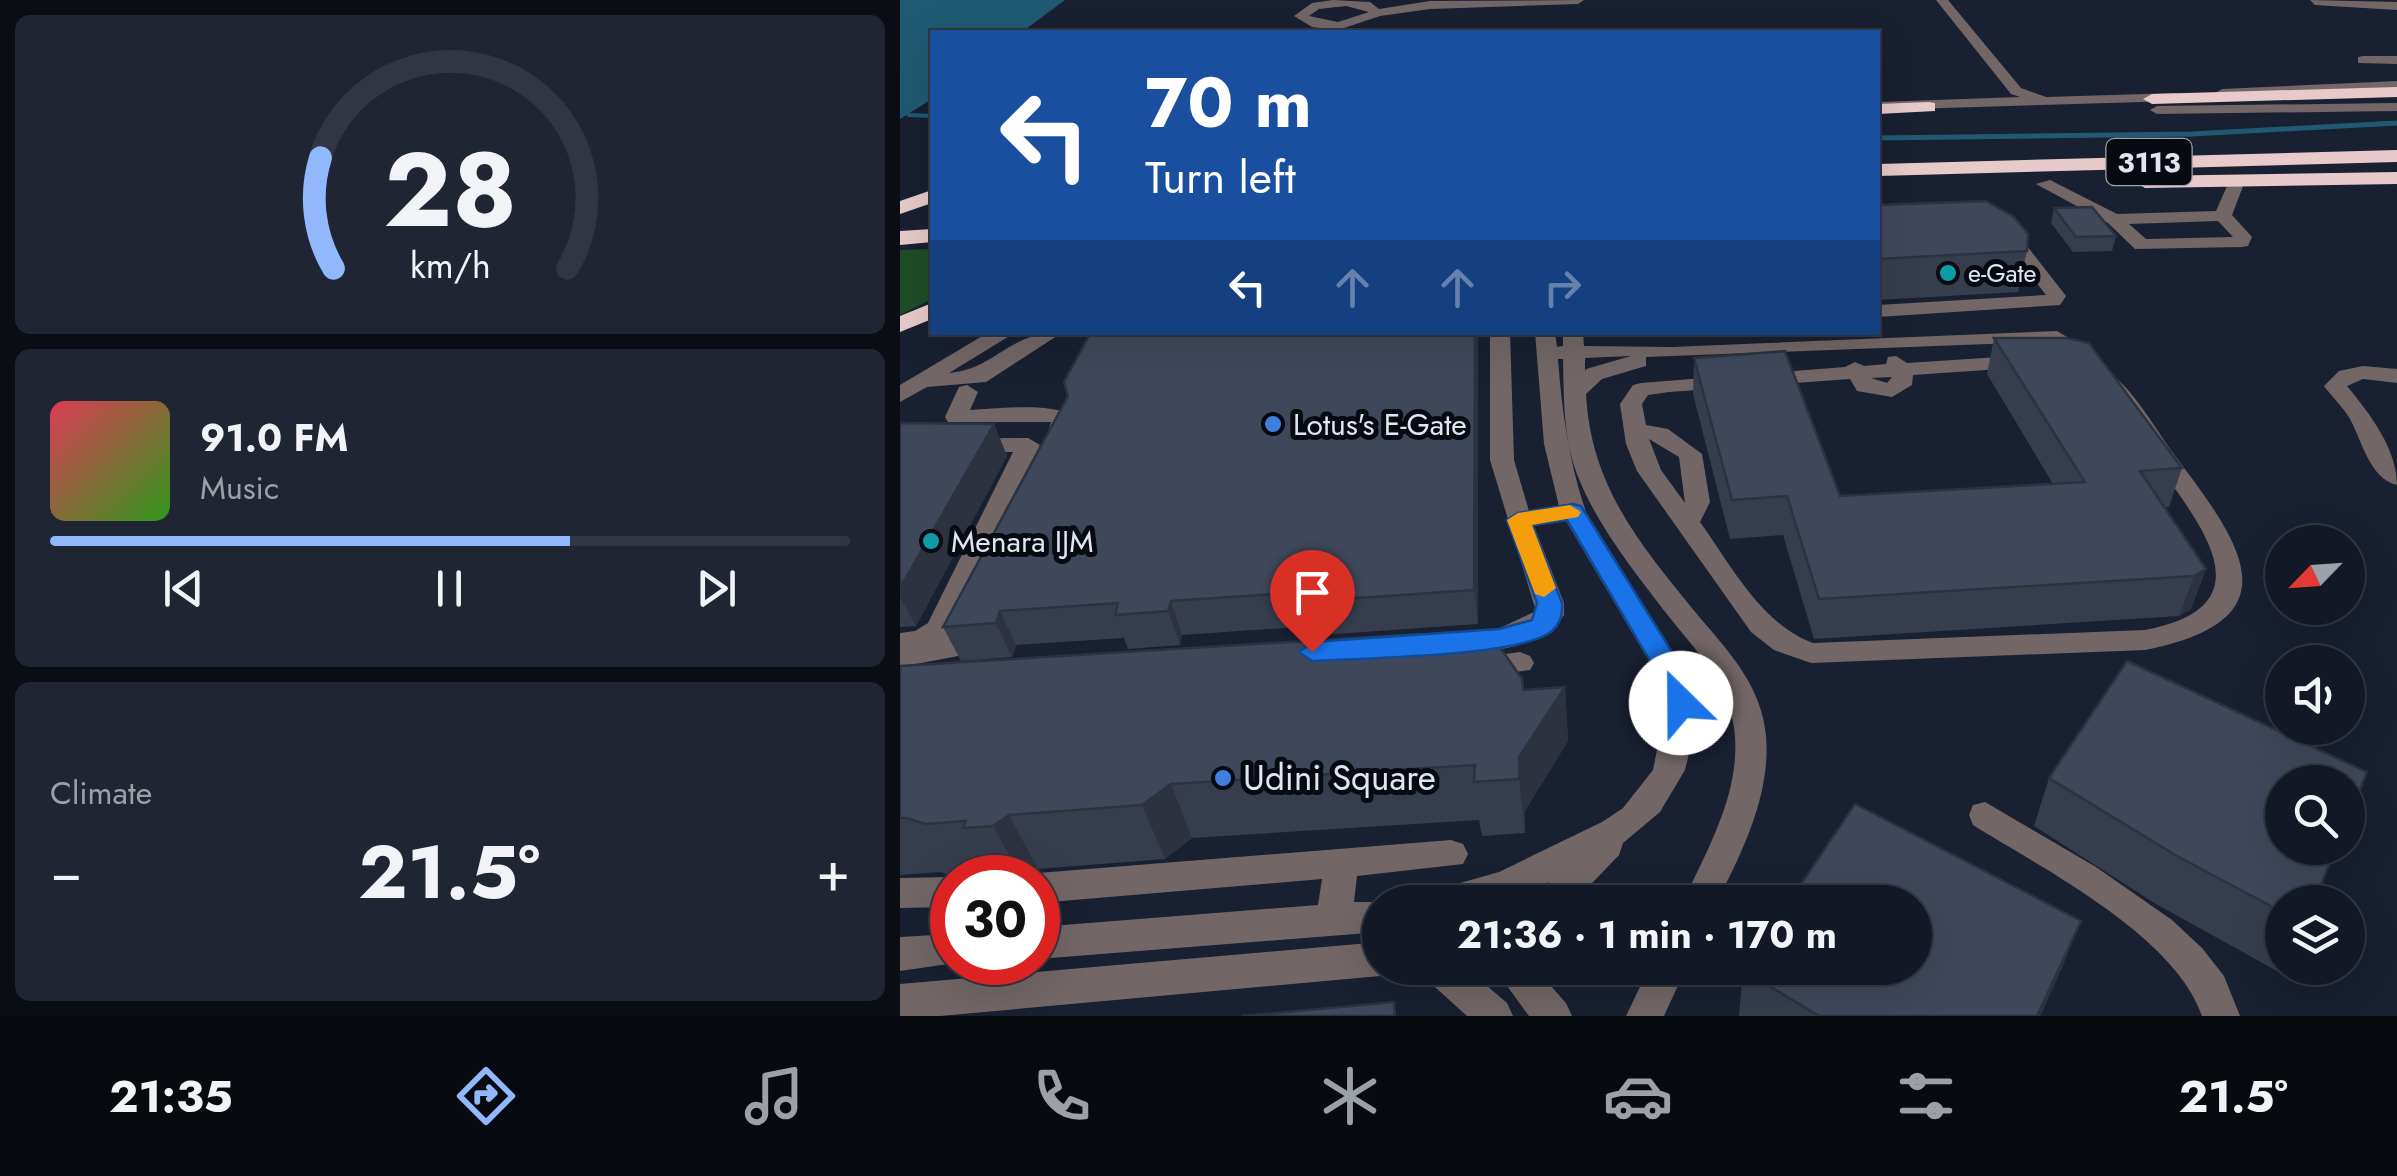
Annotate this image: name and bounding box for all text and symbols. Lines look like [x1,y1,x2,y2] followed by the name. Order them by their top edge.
[1145,52,1312,153] text: 70 m
[980,70,1110,200] icon: left
[383,115,517,265] text: 28
[2106,139,2192,185] road number: 3113
[1145,145,1296,210] text: Turn left
[410,240,490,291] text: km/h
[1968,255,2036,291] place label: e-Gate
[1220,260,1275,315] icon: left
[1325,260,1380,315] icon: ahead
[1430,260,1485,315] icon: ahead
[1535,260,1590,315] icon: right
[1937,262,1959,284] marker: e-Gate
[1293,403,1467,446] place label: Lotus's E-Gate
[200,410,348,465] text: 91.0 FM
[1262,413,1284,435] marker: Lotus's E-Gate
[200,465,279,511] text: Music
[951,520,1094,563] place label: Menara IJM
[2265,525,2365,625] north arrow
[2265,525,2365,985] map controls
[920,530,942,552] marker: Menara IJM
[1270,550,1355,653] pin
[156,561,211,616] icon: previous
[422,561,477,616] icon: pause
[689,561,744,616] icon: next
[1285,565,1340,620] icon: arrive
[2265,645,2365,745] button: sound
[1629,651,1733,755] position arrow
[1243,753,1436,803] place label: Udini Square
[2265,765,2365,865] button: search
[1212,767,1234,789] marker: Udini Square
[50,770,152,816] text: Climate
[358,818,540,926] text: 21.5°
[50,832,82,912] text: −
[816,832,850,912] text: +
[930,855,1060,985] speed limit sign: 30
[2265,885,2365,985] button: layers
[1457,907,1837,962] text: 21:36 · 1 min · 170 m
[451,1061,521,1131] icon: directions
[739,1061,809,1131] icon: music
[1027,1061,1097,1131] icon: phone
[1315,1061,1385,1131] icon: climate
[1603,1061,1673,1131] icon: car
[1891,1061,1961,1131] icon: filters
[109,1064,233,1129] text: 21:35
[2179,1064,2288,1129] text: 21.5°

